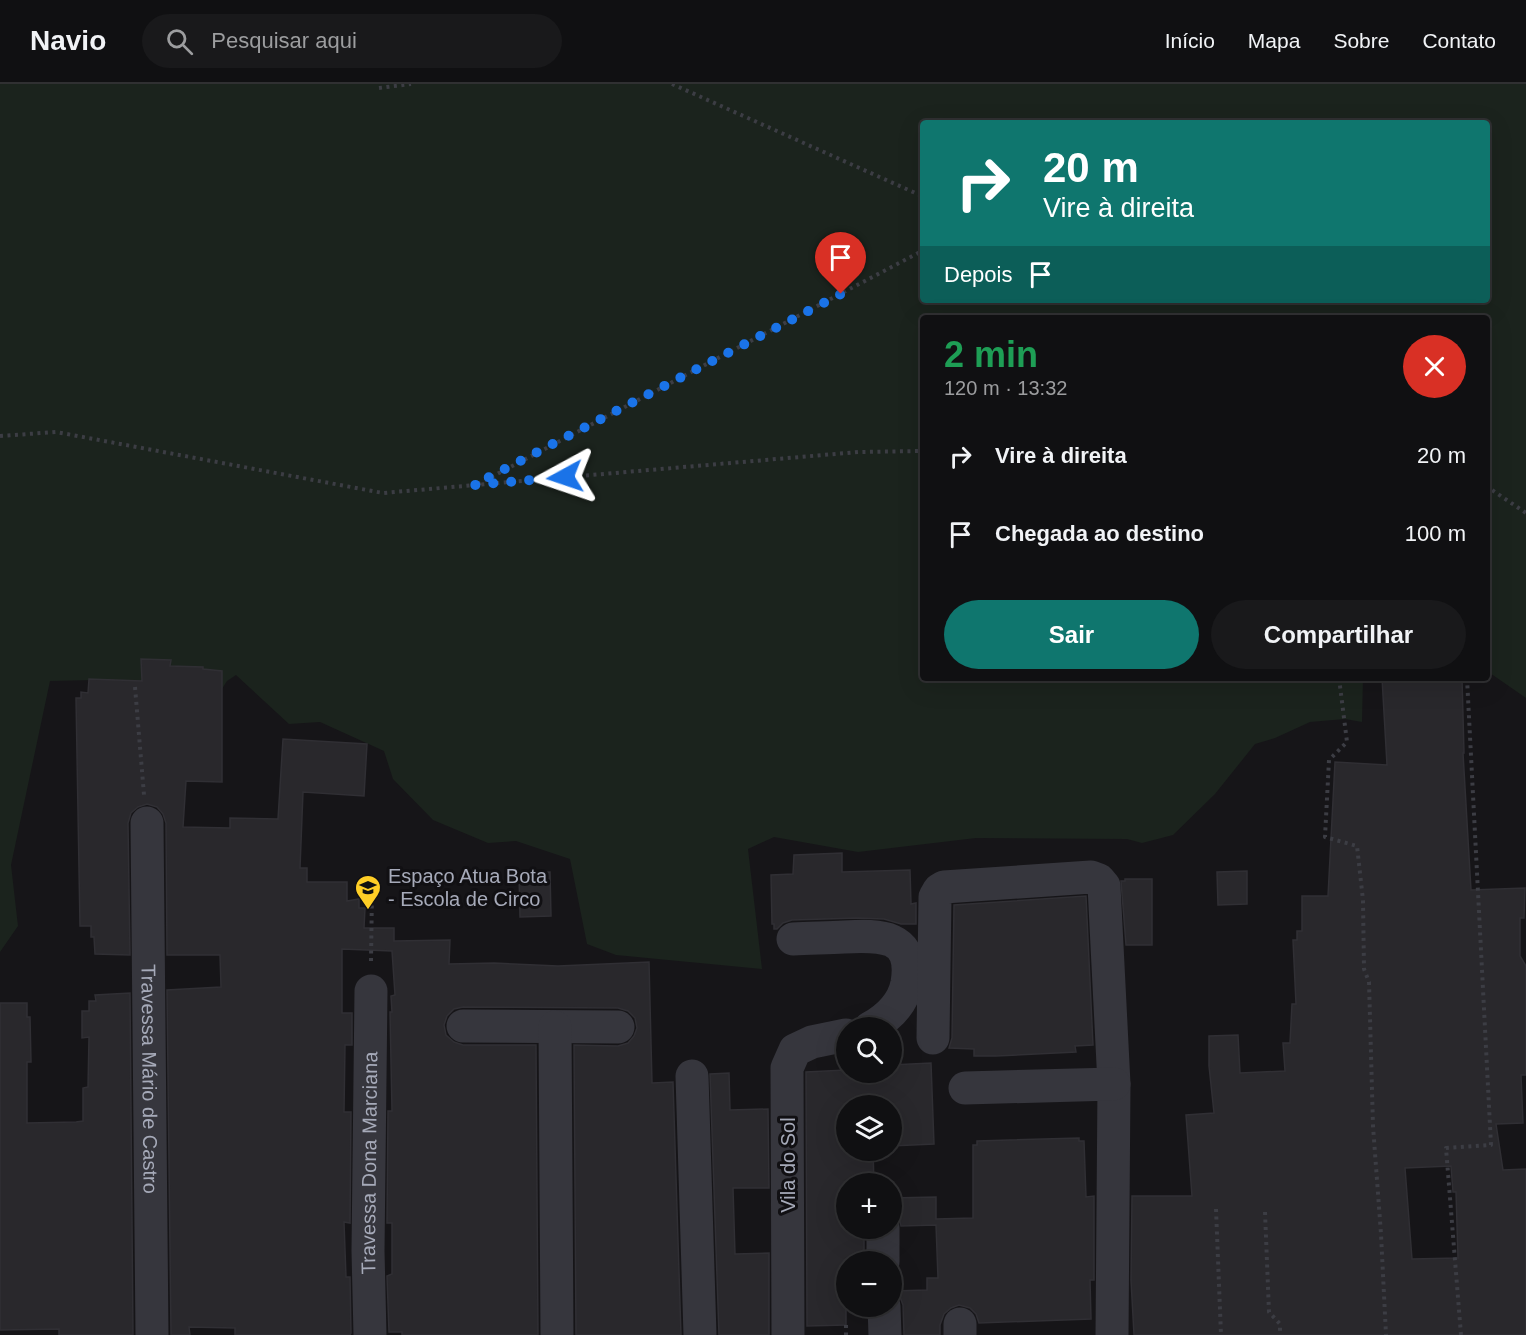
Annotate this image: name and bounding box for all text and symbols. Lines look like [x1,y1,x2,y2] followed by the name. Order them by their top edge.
[142,14,562,68] search box
[30,25,106,56] text: Navio
[163,25,196,58] icon: search
[211,28,357,53] text: Pesquisar aqui
[1165,29,1215,52] text: Início
[1248,29,1300,52] text: Mapa
[1333,29,1389,52] text: Sobre
[1422,29,1496,52] text: Contato
[944,144,1022,222] icon: right
[1043,144,1139,191] text: 20 m
[1043,193,1194,223] text: Vire à direita
[815,232,866,294] pin
[824,241,857,274] icon: arrive
[1024,258,1057,291] icon: arrive
[944,262,1012,287] text: Depois
[944,334,1038,375] text: 2 min
[1403,335,1466,398] button: close
[944,377,1067,399] text: 120 m · 13:32
[944,440,977,473] icon: right
[995,443,1127,468] text: Vire à direita
[1417,443,1466,468] text: 20 m
[533,445,597,509] position arrow
[944,518,977,551] icon: arrive
[995,521,1204,546] text: Chegada ao destino
[1405,521,1466,546] text: 100 m
[944,600,1199,669] button: Sair
[1211,600,1466,669] button: Compartilhar
[388,865,548,910] place label: Espaço Atua Bota - Escola de Circo
[353,873,383,911] school or university icon: Espaço Atua Bota - Escola de Circo
[137,964,162,1194] street label: Travessa Mário de Castro
[836,1017,902,1317] map controls
[836,1017,902,1083] button: search
[357,1051,381,1275] street label: Travessa Dona Marciana
[836,1095,902,1161] button: layers
[777,1117,799,1213] street label: Vila do Sol
[836,1173,902,1239] button: +
[836,1251,902,1317] button: −

